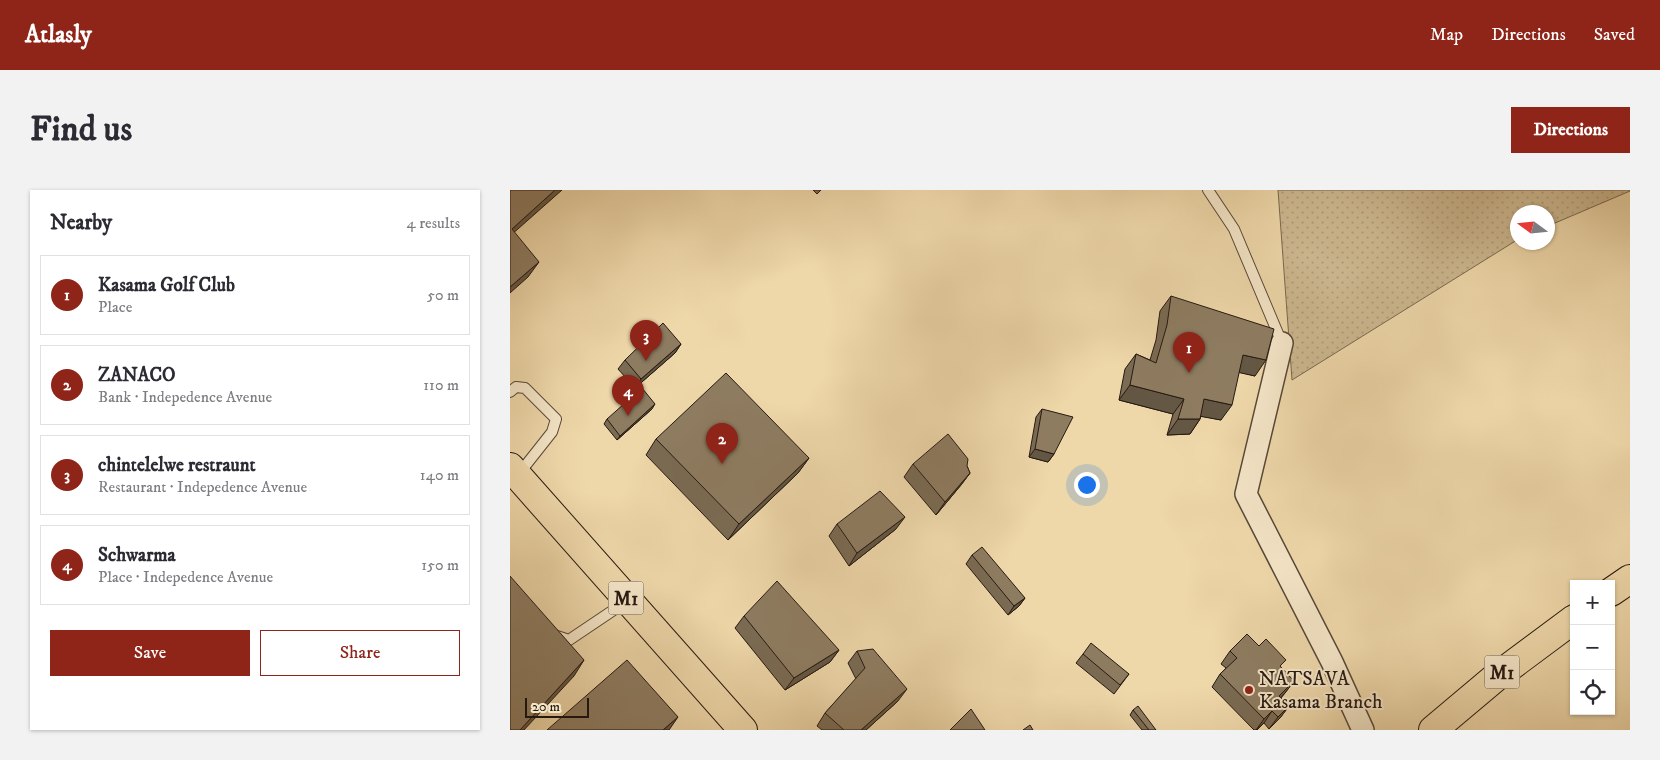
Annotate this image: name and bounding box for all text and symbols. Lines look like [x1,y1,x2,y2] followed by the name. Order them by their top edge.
[25,20,92,50] text: Atlasly
[1430,24,1463,46] text: Map
[1491,24,1566,46] text: Directions
[1594,24,1635,46] text: Saved
[1511,107,1630,153] button: Directions
[30,108,132,152] text: Find us
[1510,205,1555,250] north arrow
[50,210,112,236] text: Nearby
[407,213,460,233] text: 4 results
[98,274,235,297] text: Kasama Golf Club
[64,285,70,305] text: 1
[427,285,459,305] text: 50 m
[98,297,132,317] text: Place
[630,320,662,361] pin: 3
[1173,332,1205,373] pin: 1
[98,364,176,387] text: ZANACO
[63,375,71,395] text: 2
[423,375,459,395] text: 110 m
[612,375,644,416] pin: 4
[98,387,272,407] text: Bank · Indepedence Avenue
[706,423,738,464] pin: 2
[98,454,256,477] text: chintelelwe restraunt
[64,465,70,485] text: 3
[420,465,459,485] text: 140 m
[1074,472,1100,498] your location
[98,477,307,497] text: Restaurant · Indepedence Avenue
[98,544,176,567] text: Schwarma
[62,555,72,575] text: 4
[421,555,459,575] text: 150 m
[98,567,273,587] text: Place · Indepedence Avenue
[1570,580,1615,715] map controls
[1570,580,1615,625] button: +
[608,582,644,614] road number: M1
[1570,625,1615,670] button: −
[50,630,250,676] button: Save
[260,630,460,676] button: Share
[1484,656,1520,688] road number: M1
[1259,667,1383,715] place label: NATSAVA Kasama Branch
[1570,670,1615,715] button: locate
[1243,684,1255,696] marker: NATSAVA Kasama Branch
[525,695,589,718] scale bar
[532,698,560,716] text: 20 m

